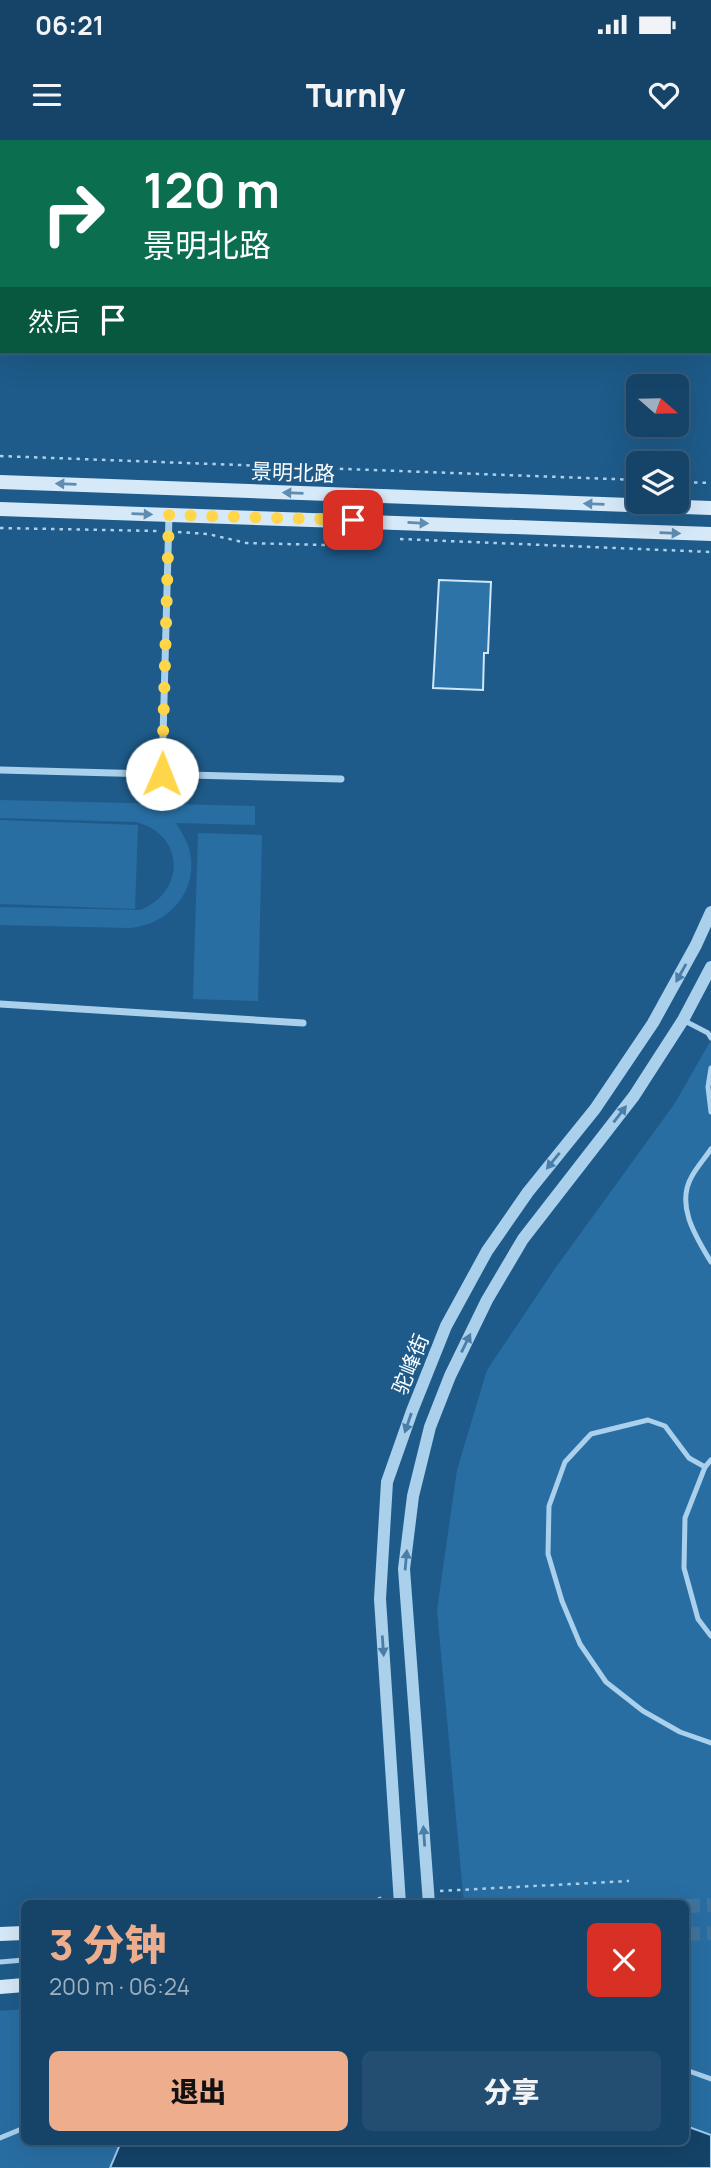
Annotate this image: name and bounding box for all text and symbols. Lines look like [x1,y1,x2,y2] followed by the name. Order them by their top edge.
[35,7,104,43] text: 06:21
[306,73,405,117] text: Turnly
[28,76,66,114] icon: menu
[645,76,683,114] icon: heart
[143,156,280,223] text: 120 m
[28,168,119,259] icon: right
[143,223,271,267] text: 景明北路
[94,301,132,339] icon: arrive
[28,303,80,339] text: 然后
[626,374,690,438] north arrow
[626,374,689,514] map controls
[626,451,689,514] button: layers
[251,457,335,487] street label: 景明北路
[54,479,76,490] one-way arrow
[282,487,304,498] one-way arrow
[323,490,383,550] pin
[583,498,605,510] one-way arrow
[334,501,372,539] icon: arrive
[131,509,153,520] one-way arrow
[407,517,429,528] one-way arrow
[659,527,681,538] one-way arrow
[125,737,199,811] position arrow
[675,963,687,983] one-way arrow
[613,1106,628,1124] one-way arrow
[546,1152,561,1169] one-way arrow
[385,1330,435,1398] street label: 驼峰街
[461,1333,472,1353] one-way arrow
[402,1412,413,1433] one-way arrow
[401,1549,412,1571] one-way arrow
[378,1635,389,1657] one-way arrow
[418,1825,429,1847] one-way arrow
[49,1915,166,1973] text: 3 分钟
[587,1923,661,1997] button: close
[49,1970,190,2002] text: 200 m · 06:24
[49,2051,348,2131] button: 退出
[362,2051,661,2131] button: 分享

